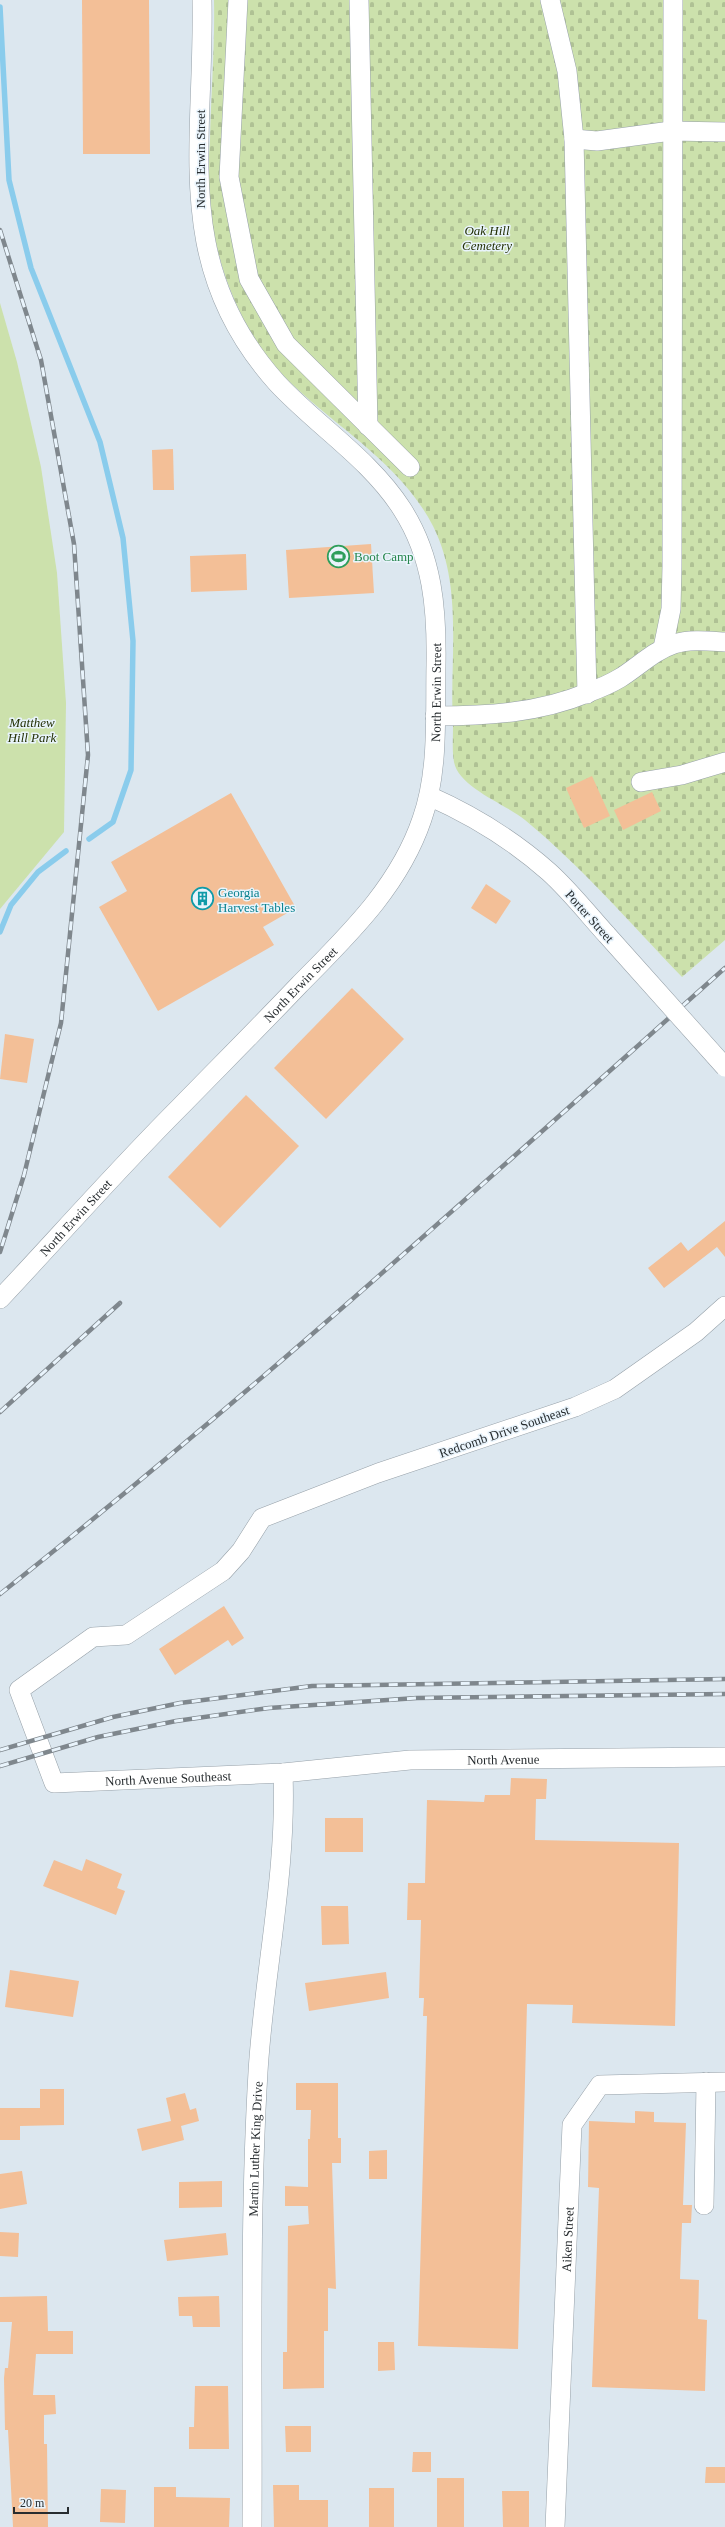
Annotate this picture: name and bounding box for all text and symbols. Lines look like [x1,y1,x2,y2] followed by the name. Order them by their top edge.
[193,109,208,208] street label: North Erwin Street
[462,223,512,253] park label: Oak Hill Cemetery
[326,543,352,569] sports icon: Boot Camp
[354,549,414,564] place label: Boot Camp
[428,643,444,742] street label: North Erwin Street
[7,715,57,745] park label: Matthew Hill Park
[218,885,295,915] place label: Georgia Harvest Tables
[189,886,215,912] building icon: Georgia Harvest Tables
[562,887,617,946] street label: Porter Street
[261,943,341,1025] street label: North Erwin Street
[37,1176,115,1259] street label: North Erwin Street
[437,1402,571,1461] street label: Redcomb Drive Southeast
[467,1752,540,1767] street label: North Avenue
[105,1768,232,1789] street label: North Avenue Southeast
[246,2081,265,2217] street label: Martin Luther King Drive
[559,2206,577,2272] street label: Aiken Street
[14,2489,68,2515] scale bar
[20,2496,45,2510] text: 20 m

